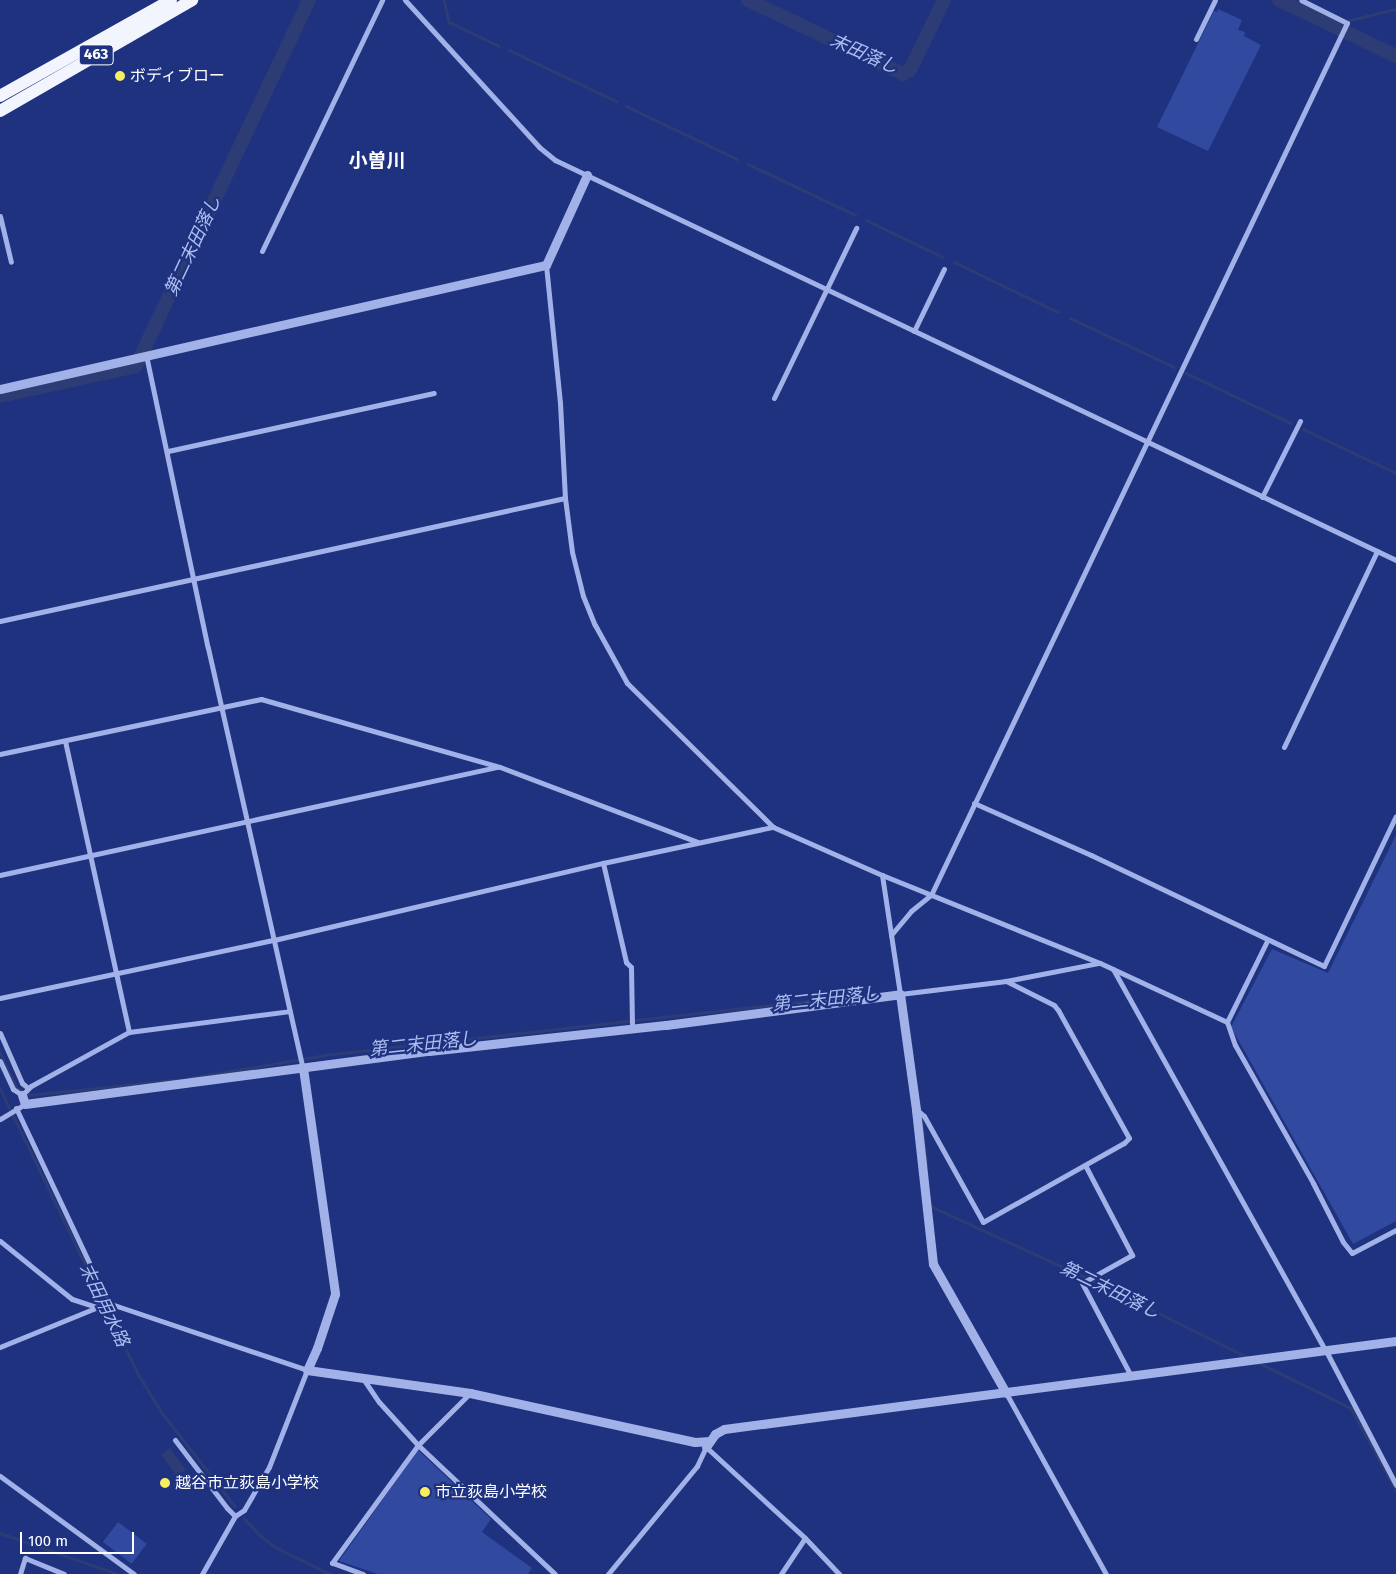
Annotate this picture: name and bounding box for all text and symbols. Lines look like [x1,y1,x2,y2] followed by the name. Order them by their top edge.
[827,29,901,79] water label: 末田落し
[78,42,114,68] road number: 463
[130,66,226,86] place label: ボディブロー
[114,70,126,82] marker: ボディブロー
[349,150,405,172] district label: 小曽川
[160,192,226,300] water label: 第二末田落し
[771,983,881,1015] water label: 第二末田落し
[368,1028,478,1060] water label: 第二末田落し
[1057,1257,1163,1323] water label: 第二末田落し
[75,1260,133,1350] water label: 末田用水路
[175,1473,319,1493] place label: 越谷市立荻島小学校
[159,1477,171,1489] marker: 越谷市立荻島小学校
[435,1482,547,1502] place label: 市立荻島小学校
[419,1486,431,1498] marker: 市立荻島小学校
[22,1522,136,1554] scale bar
[28,1532,68,1550] text: 100 m

